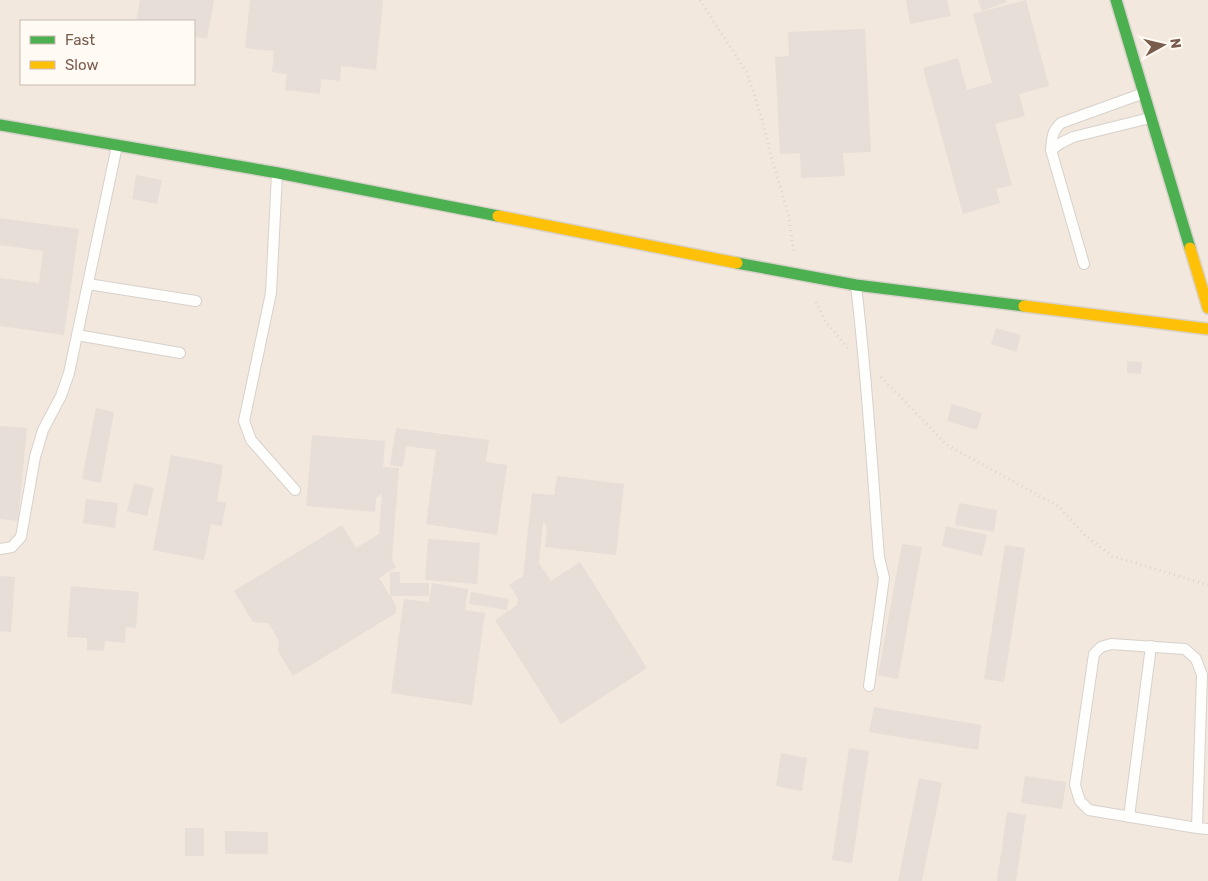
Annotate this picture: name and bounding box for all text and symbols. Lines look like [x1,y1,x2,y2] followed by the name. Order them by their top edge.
[20,20,195,85] legend
[1138,20,1188,70] north arrow
[65,31,95,49] text: Fast
[1166,37,1184,49] text: N
[65,56,98,74] text: Slow

